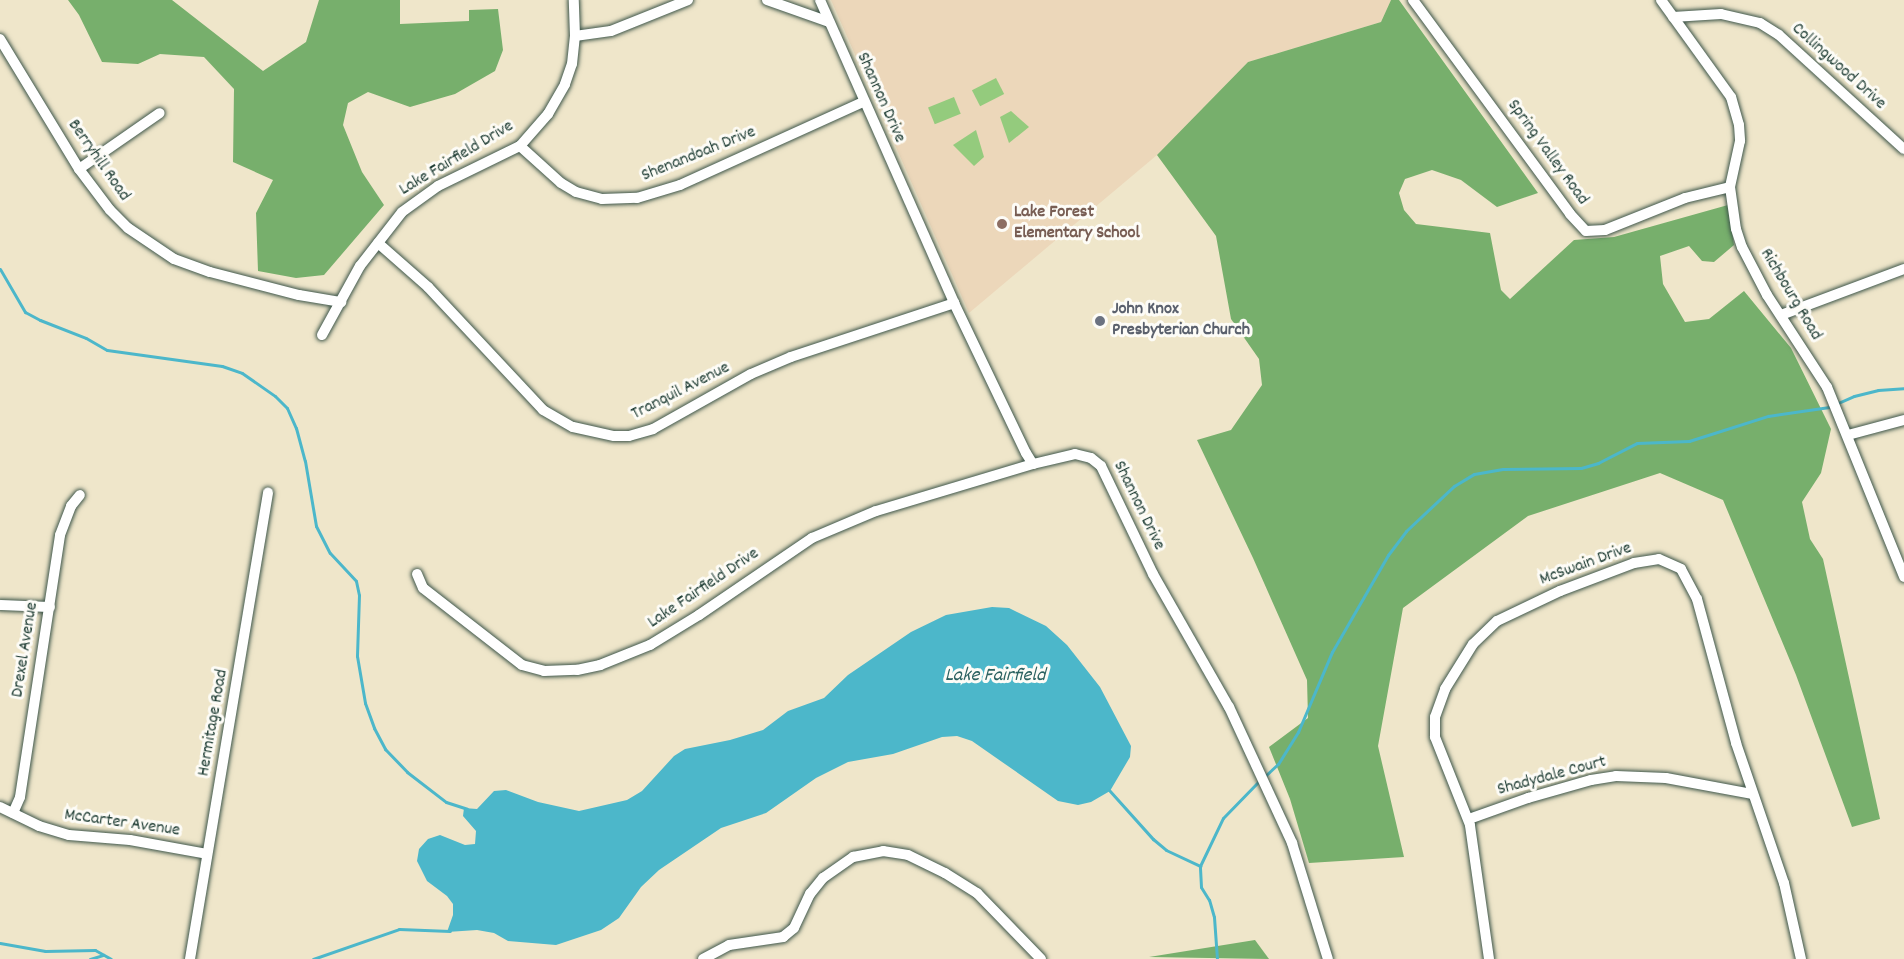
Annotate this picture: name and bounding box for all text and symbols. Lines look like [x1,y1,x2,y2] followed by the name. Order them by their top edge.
[1786,19,1890,115] street label: Collingwood Drive
[851,50,909,146] street label: Shannon Drive
[1501,96,1593,210] street label: Spring Valley Road
[62,116,134,206] street label: Berryhill Road
[396,116,518,202] street label: Lake Fairfield Drive
[639,122,759,188] street label: Shenandoah Drive
[1014,203,1140,246] place label: Lake Forest Elementary School
[995,217,1009,231] marker: Lake Forest Elementary School
[1754,245,1826,345] street label: Richbourg Road
[1112,300,1250,342] place label: John Knox Presbyterian Church
[1093,314,1107,328] marker: John Knox Presbyterian Church
[628,358,734,426] street label: Tranquil Avenue
[1107,458,1169,554] street label: Shannon Drive
[1537,538,1635,592] street label: McSwain Drive
[644,544,764,634] street label: Lake Fairfield Drive
[8,601,44,699] street label: Drexel Avenue
[945,664,1045,688] water label: Lake Fairfield
[194,668,234,778] street label: Hermitage Road
[1495,752,1609,802] street label: Shadydale Court
[63,805,181,843] street label: McCarter Avenue

